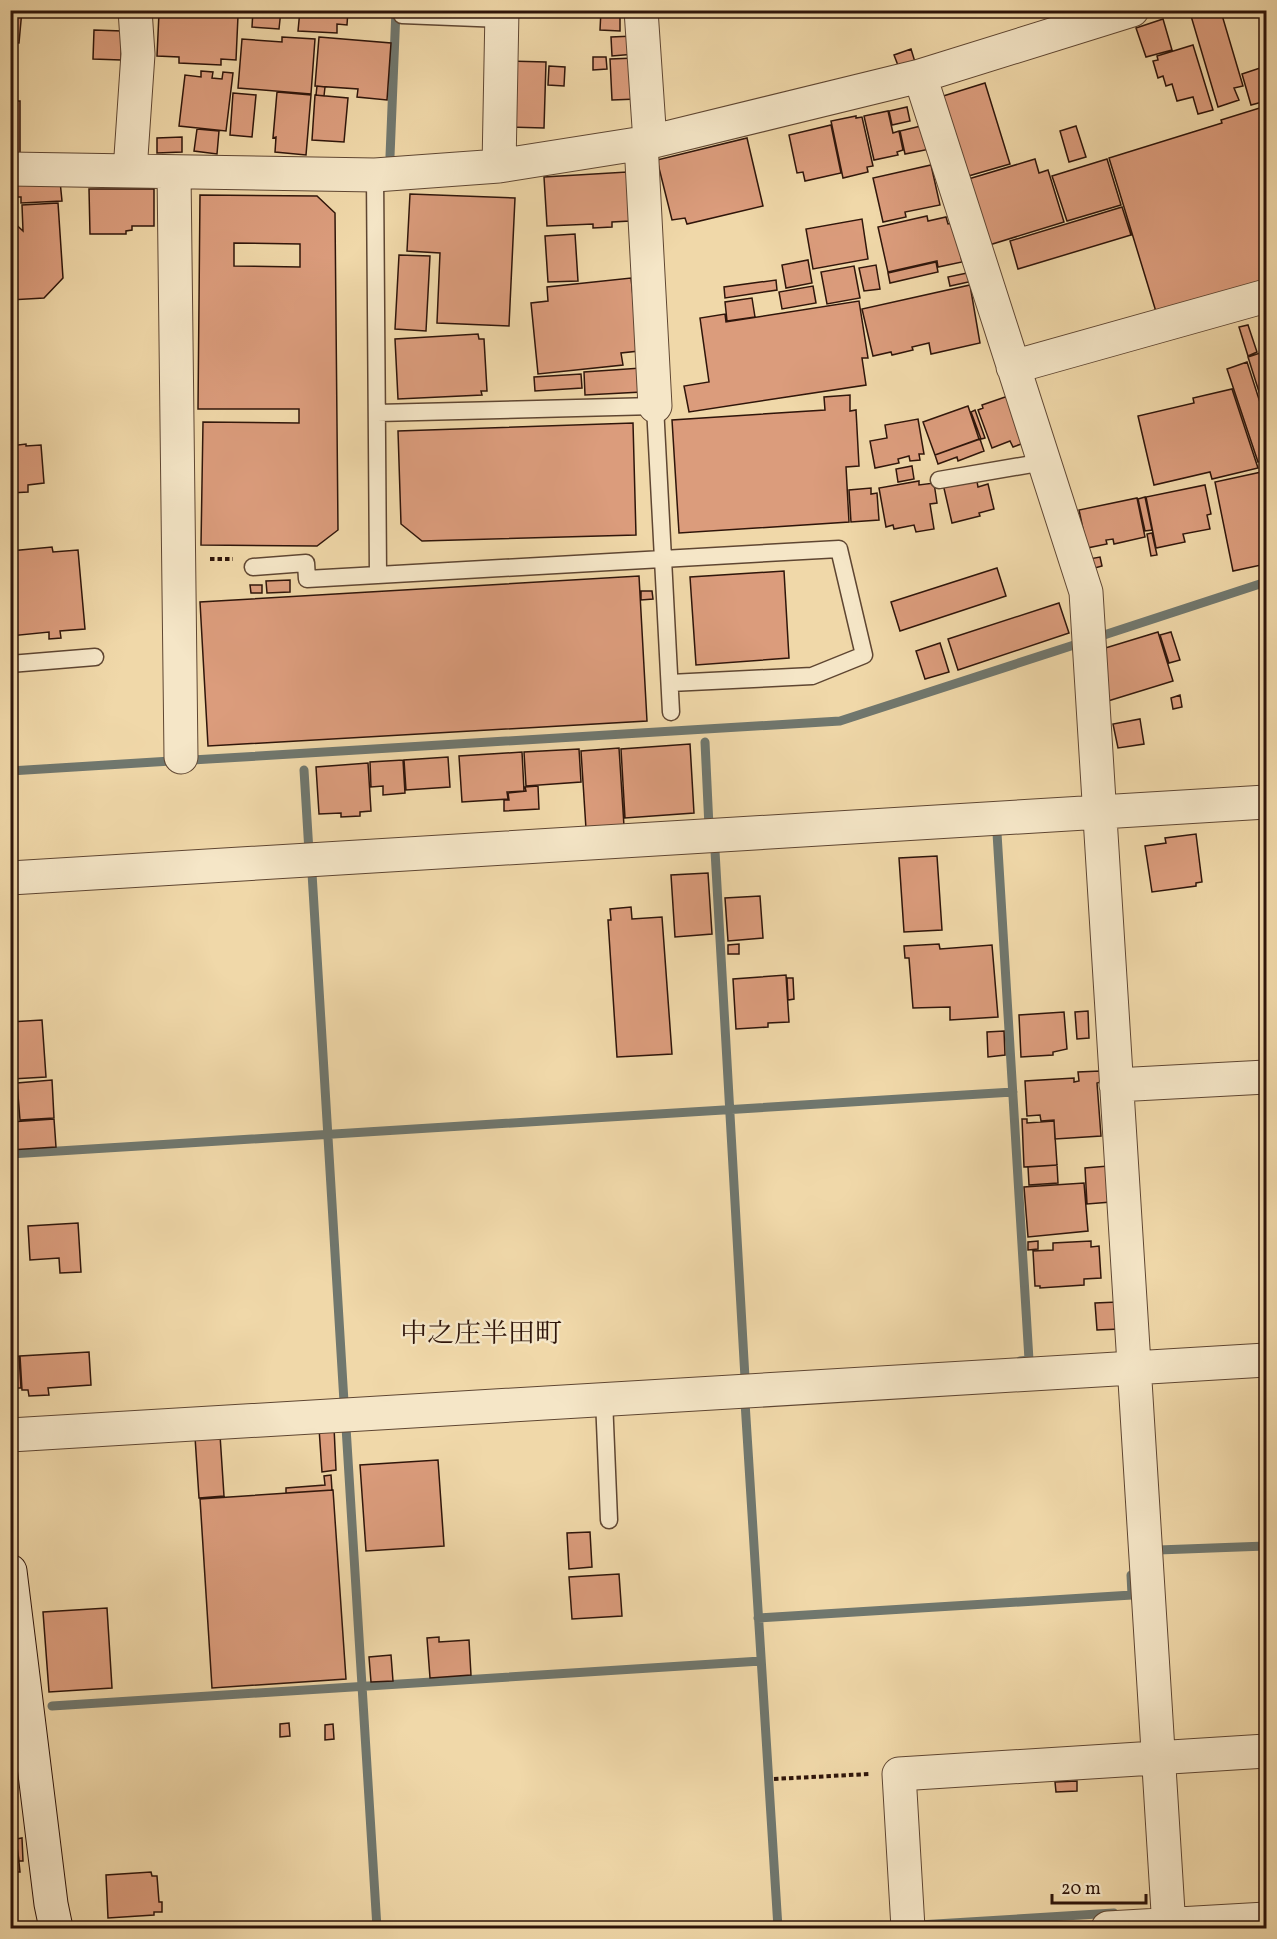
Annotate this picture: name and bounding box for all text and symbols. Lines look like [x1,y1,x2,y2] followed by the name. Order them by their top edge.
[400,1316,562,1354] district label: 中之庄半田町
[1052,1867,1146,1905] scale bar
[1061,1877,1101,1902] text: 20 m

